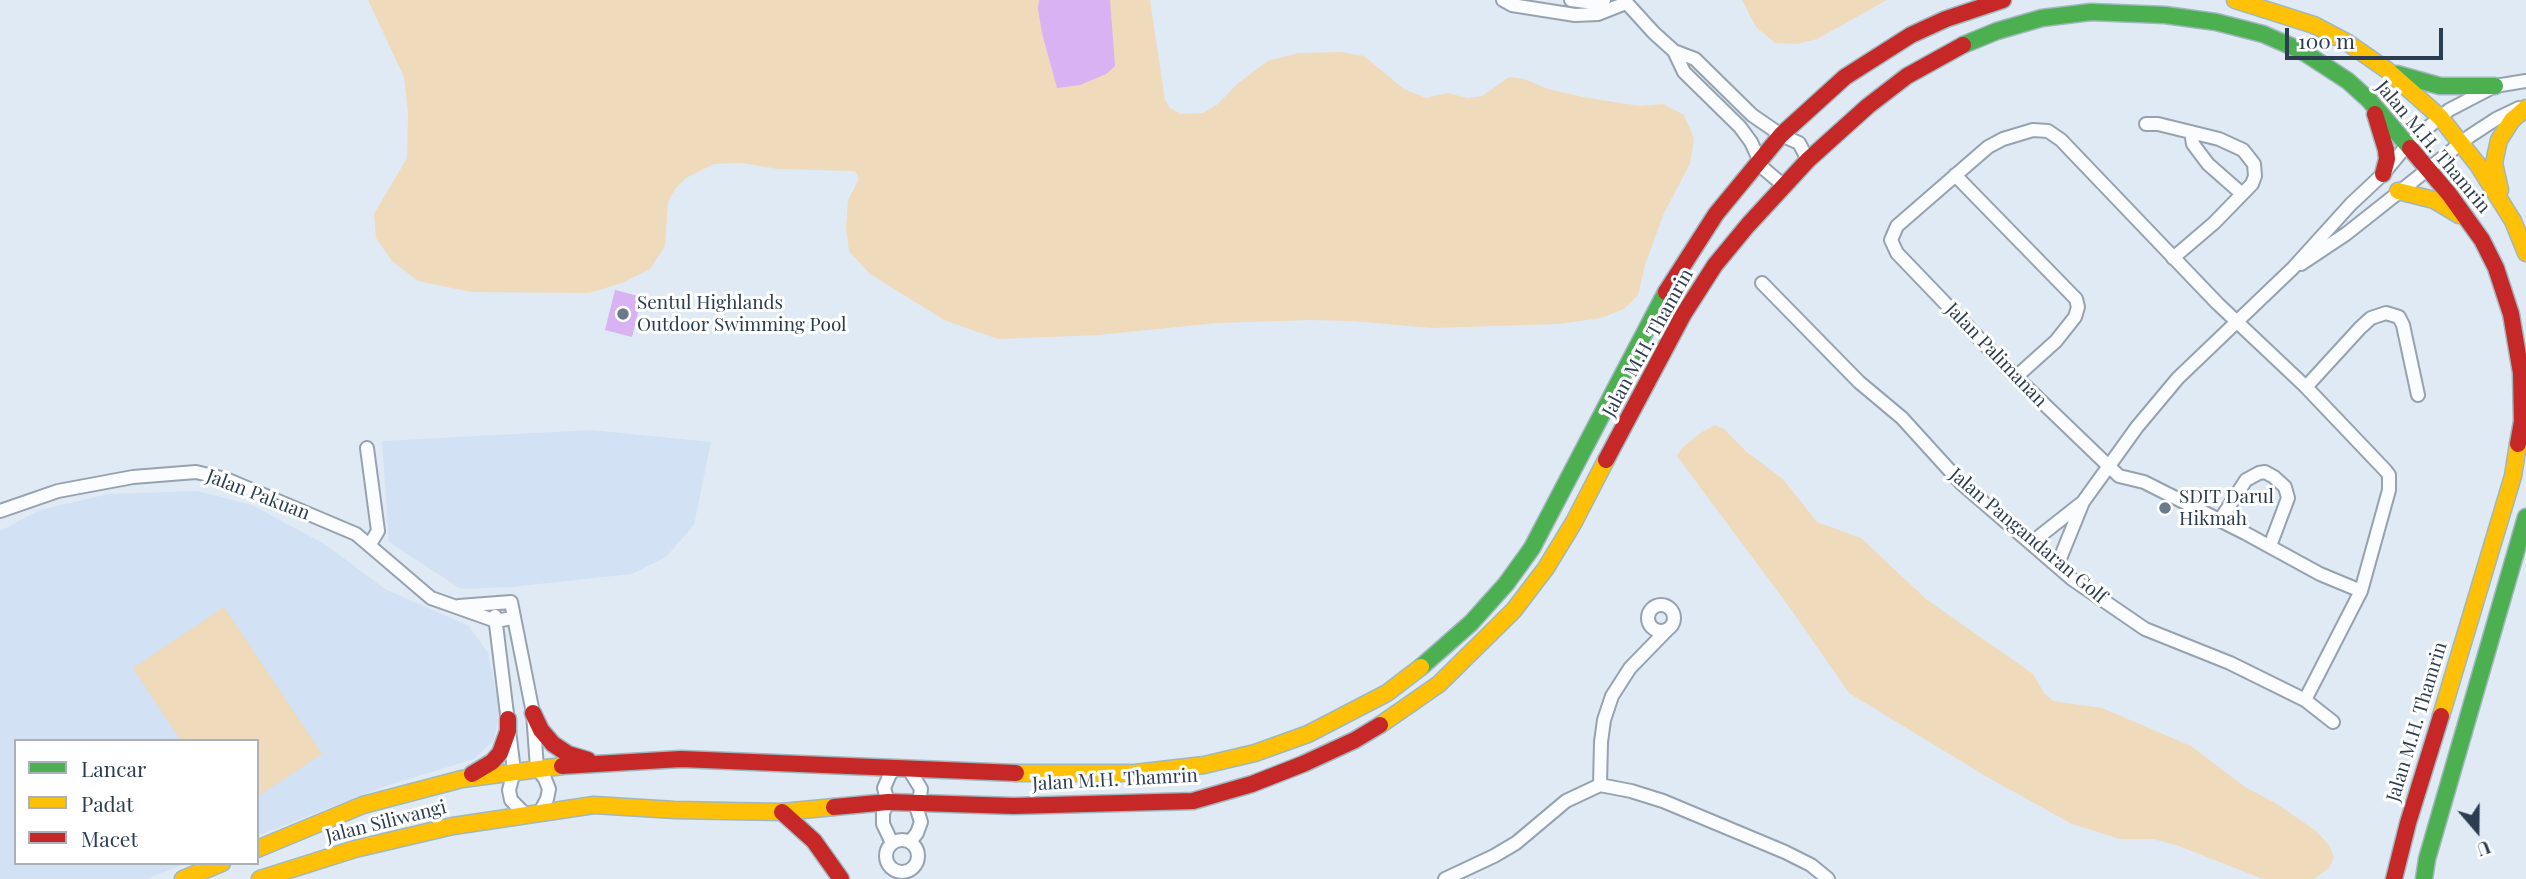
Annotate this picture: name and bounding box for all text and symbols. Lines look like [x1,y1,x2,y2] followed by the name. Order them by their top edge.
[2288,14,2446,58] scale bar
[2298,26,2355,54] text: 100 m
[2371,76,2495,218] street label: Jalan M.H. Thamrin
[1598,265,1698,421] street label: Jalan M.H. Thamrin
[637,292,847,336] place label: Sentul Highlands Outdoor Swimming Pool
[1941,298,2051,412] street label: Jalan Palimanan
[615,306,631,322] marker: Sentul Highlands Outdoor Swimming Pool
[1945,464,2111,608] street label: Jalan Pangandaran Golf
[203,465,313,525] street label: Jalan Pakuan
[2179,486,2274,530] place label: SDIT Darul Hikmah
[2157,500,2173,516] marker: SDIT Darul Hikmah
[2382,639,2452,805] street label: Jalan M.H. Thamrin
[14,739,259,865] legend
[81,754,146,782] text: Lancar
[1032,764,1198,796] street label: Jalan M.H. Thamrin
[81,789,134,817] text: Padat
[2442,795,2512,865] north arrow
[323,796,449,848] street label: Jalan Siliwangi
[81,824,138,852] text: Macet
[2474,835,2495,864] text: U

